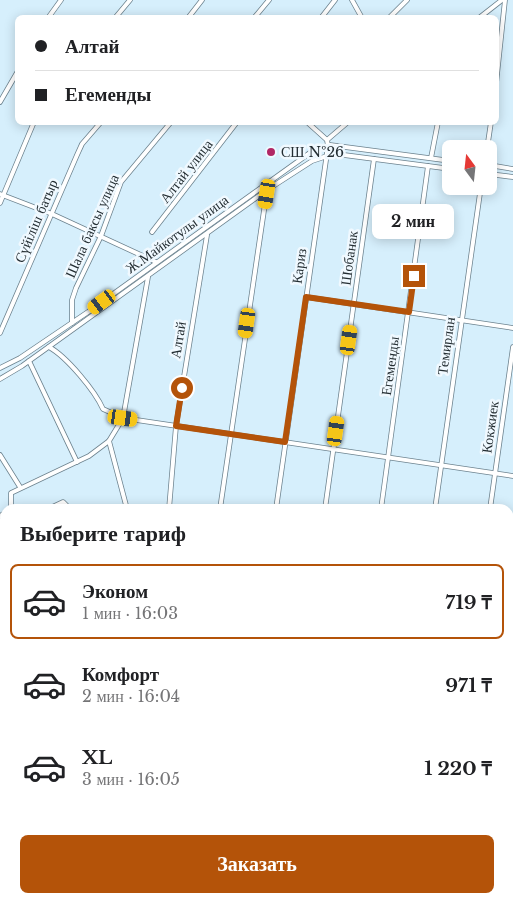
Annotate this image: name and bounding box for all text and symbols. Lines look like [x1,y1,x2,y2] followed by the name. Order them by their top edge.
[65,35,119,58] text: Алтай
[65,83,151,106] text: Егеменды
[156,135,217,206] street label: Алтай улица
[442,140,498,195] north arrow
[442,140,497,195] map controls
[281,143,344,161] place label: СШ №26
[265,146,277,158] marker: СШ №26
[61,171,123,281] street label: Шала баксы улица
[10,177,62,265] street label: Сүйіліш батыр
[257,178,276,210] car
[122,190,233,277] street label: Ж.Майкотулы улица
[373,204,455,238] callout: 2 мин
[391,211,435,231] text: 2 мин
[336,229,362,286] street label: Шобанак
[288,247,310,285] street label: Кариз
[403,265,425,287] route end
[85,287,118,317] car
[237,307,256,339] car
[433,315,459,376] street label: Темирлан
[166,320,190,360] street label: Алтай
[339,324,358,356] car
[377,335,403,397] street label: Егеменды
[171,377,193,399] route start
[477,399,503,454] street label: Кокжиек
[107,408,138,428] car
[326,415,345,447] car
[20,520,186,547] text: Выберите тариф
[22,579,67,624] icon: car
[82,580,148,603] text: Эконом
[445,591,492,614] text: 719 ₸
[82,603,178,623] text: 1 мин · 16:03
[22,662,67,707] icon: car
[82,663,159,686] text: Комфорт
[445,674,492,697] text: 971 ₸
[82,686,180,706] text: 2 мин · 16:04
[22,745,67,790] icon: car
[82,746,112,769] text: XL
[424,757,492,780] text: 1 220 ₸
[82,769,180,789] text: 3 мин · 16:05
[20,835,494,893] button: Заказать

